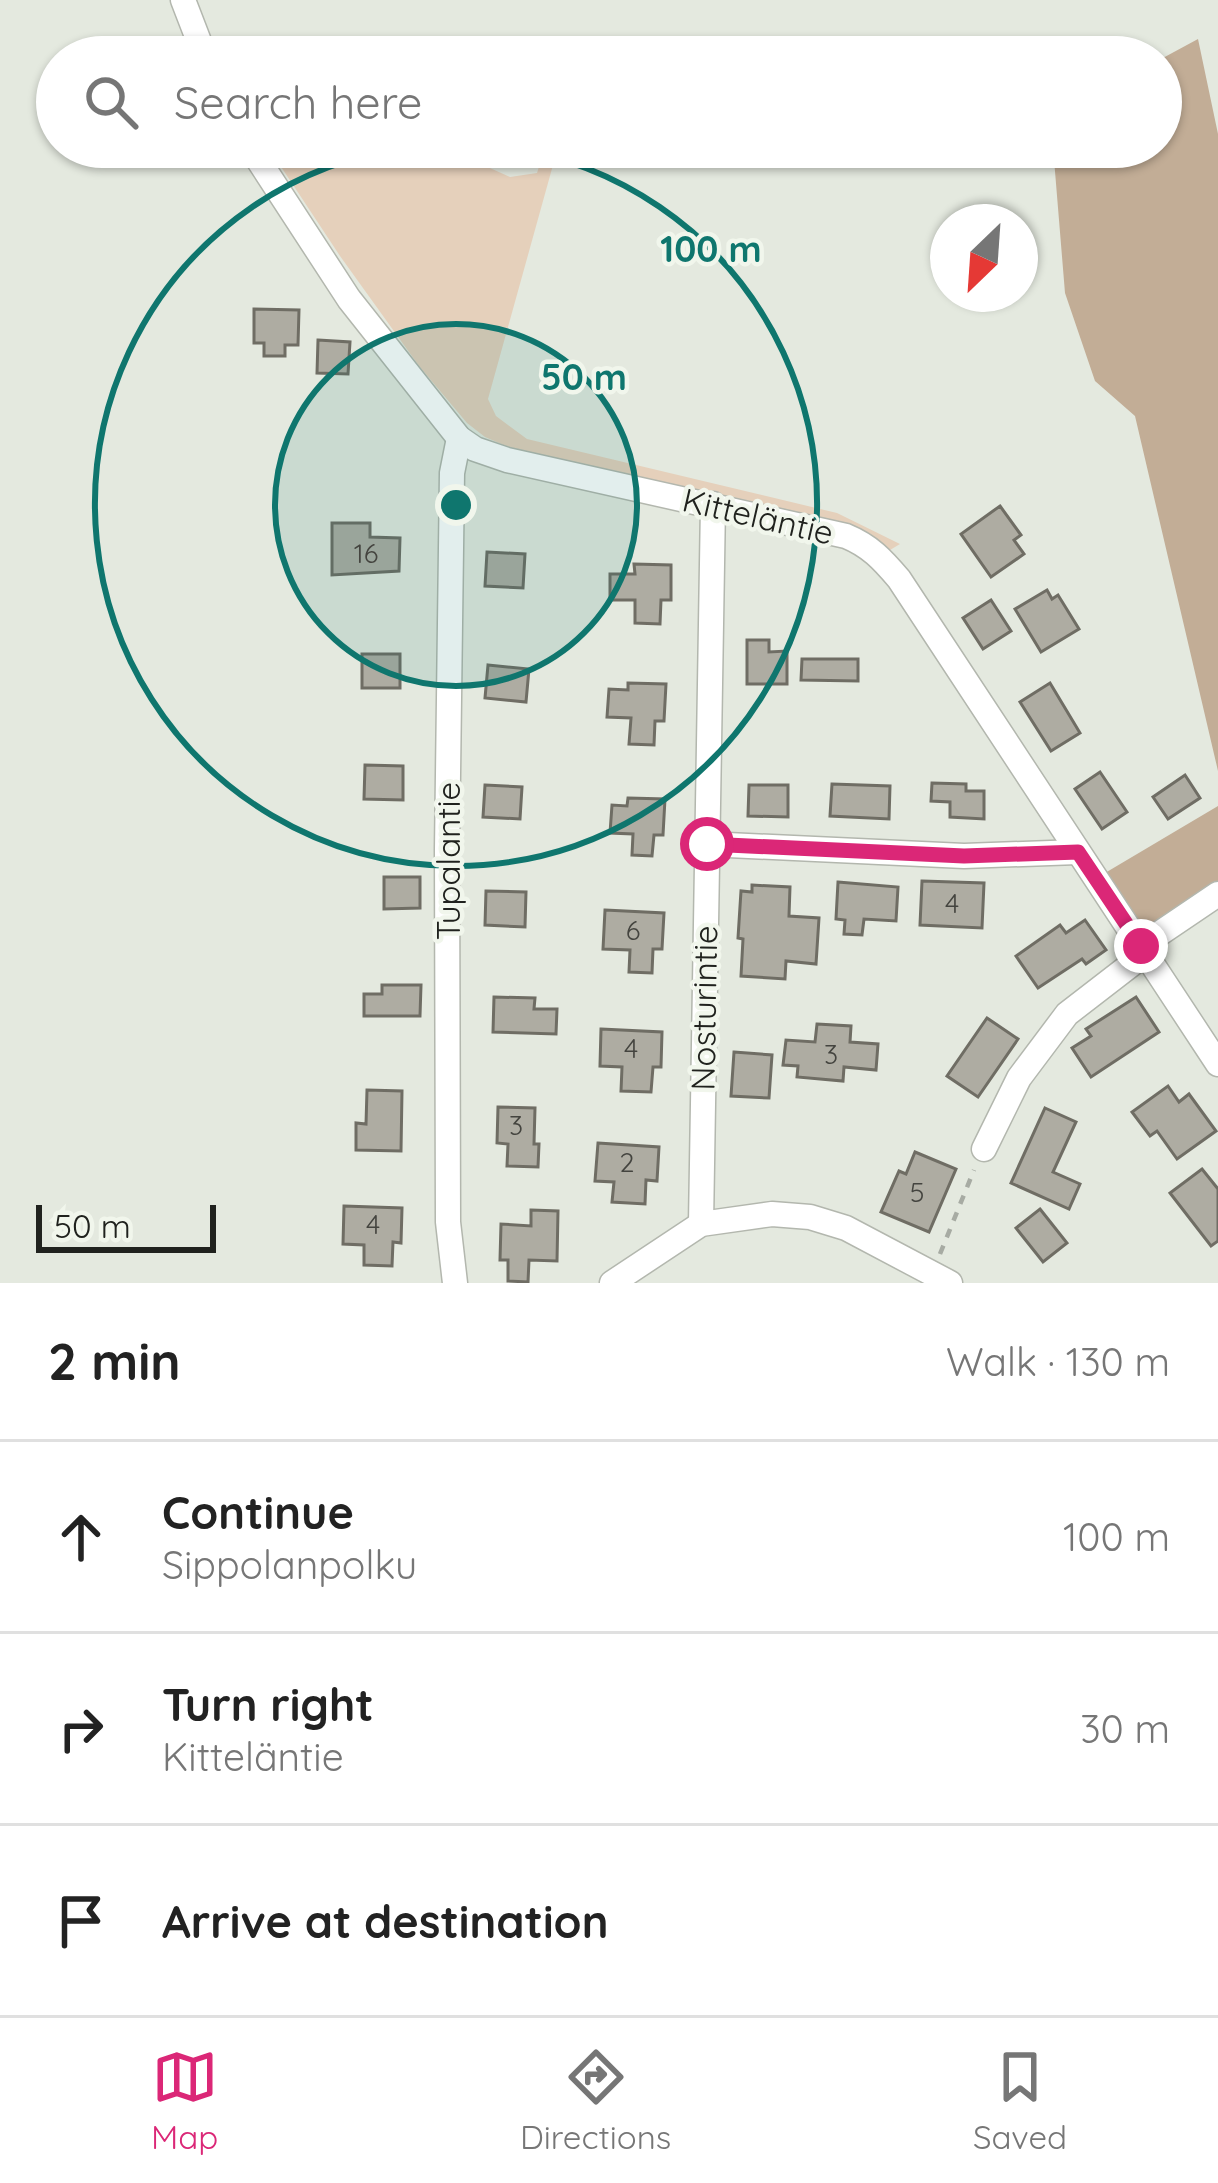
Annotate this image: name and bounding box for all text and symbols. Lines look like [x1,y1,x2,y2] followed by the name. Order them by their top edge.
[36,36,1182,168] search box
[78,69,144,135] icon: search
[174,74,422,130] text: Search here
[930,204,1038,312] north arrow
[660,226,762,271] text: 100 m
[541,354,627,399] text: 50 m
[679,478,838,553] street label: Kitteläntie
[435,484,477,526] centre of rings
[354,536,378,570] house number: 16
[427,782,468,940] street label: Tupalantie
[680,817,734,871] route start
[945,886,959,920] house number: 4
[626,913,640,947] house number: 6
[1114,919,1168,973] route end
[682,925,725,1091] street label: Nosturintie
[624,1031,638,1065] house number: 4
[824,1037,838,1071] house number: 3
[509,1108,523,1142] house number: 3
[620,1145,634,1179] house number: 2
[910,1175,924,1209] house number: 5
[36,1199,216,1252] scale bar
[54,1205,131,1246] text: 50 m
[366,1207,380,1241] house number: 4
[48,1329,181,1393] text: 2 min
[946,1337,1170,1386] text: Walk · 130 m
[162,1484,354,1540] text: Continue
[48,1504,114,1570] icon: ahead
[1063,1512,1170,1561] text: 100 m
[162,1540,417,1589] text: Sippolanpolku
[162,1676,374,1732] text: Turn right
[48,1696,114,1762] icon: right
[1080,1704,1170,1753] text: 30 m
[162,1732,344,1781] text: Kitteläntie
[48,1888,114,1954] icon: arrive
[162,1893,608,1949] text: Arrive at destination
[151,2044,218,2157] tab: Map
[520,2044,671,2157] tab: Directions
[973,2044,1067,2157] tab: Saved

